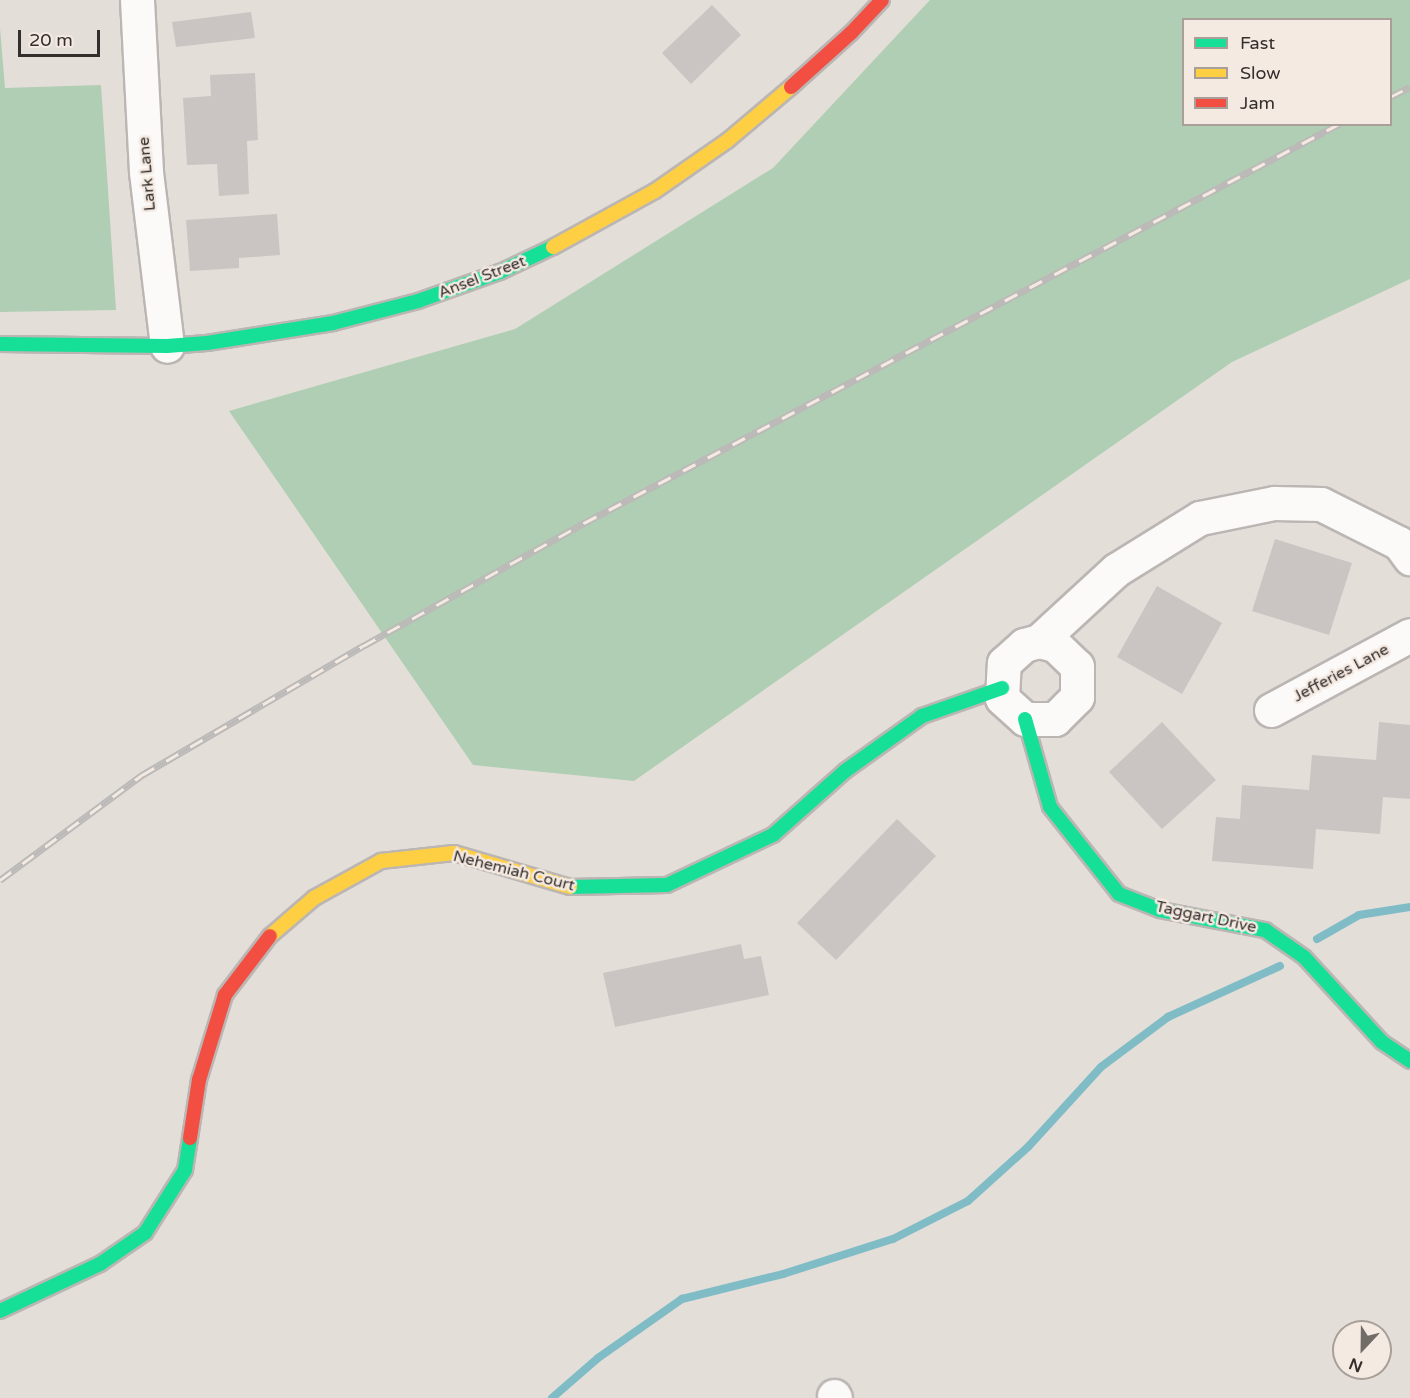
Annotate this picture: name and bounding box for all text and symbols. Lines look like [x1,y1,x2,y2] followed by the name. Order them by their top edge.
[21,18,104,56] scale bar
[1182,18,1392,126] legend
[29,29,73,51] text: 20 m
[1240,32,1275,54] text: Fast
[1240,62,1281,84] text: Slow
[1240,92,1275,114] text: Jam
[134,136,160,212] street label: Lark Lane
[436,252,528,302] street label: Ansel Street
[1290,640,1392,706] street label: Jefferies Lane
[451,847,577,895] street label: Nehemiah Court
[1154,897,1258,937] street label: Taggart Drive
[1332,1320,1392,1380] north arrow
[1346,1353,1366,1377] text: N

